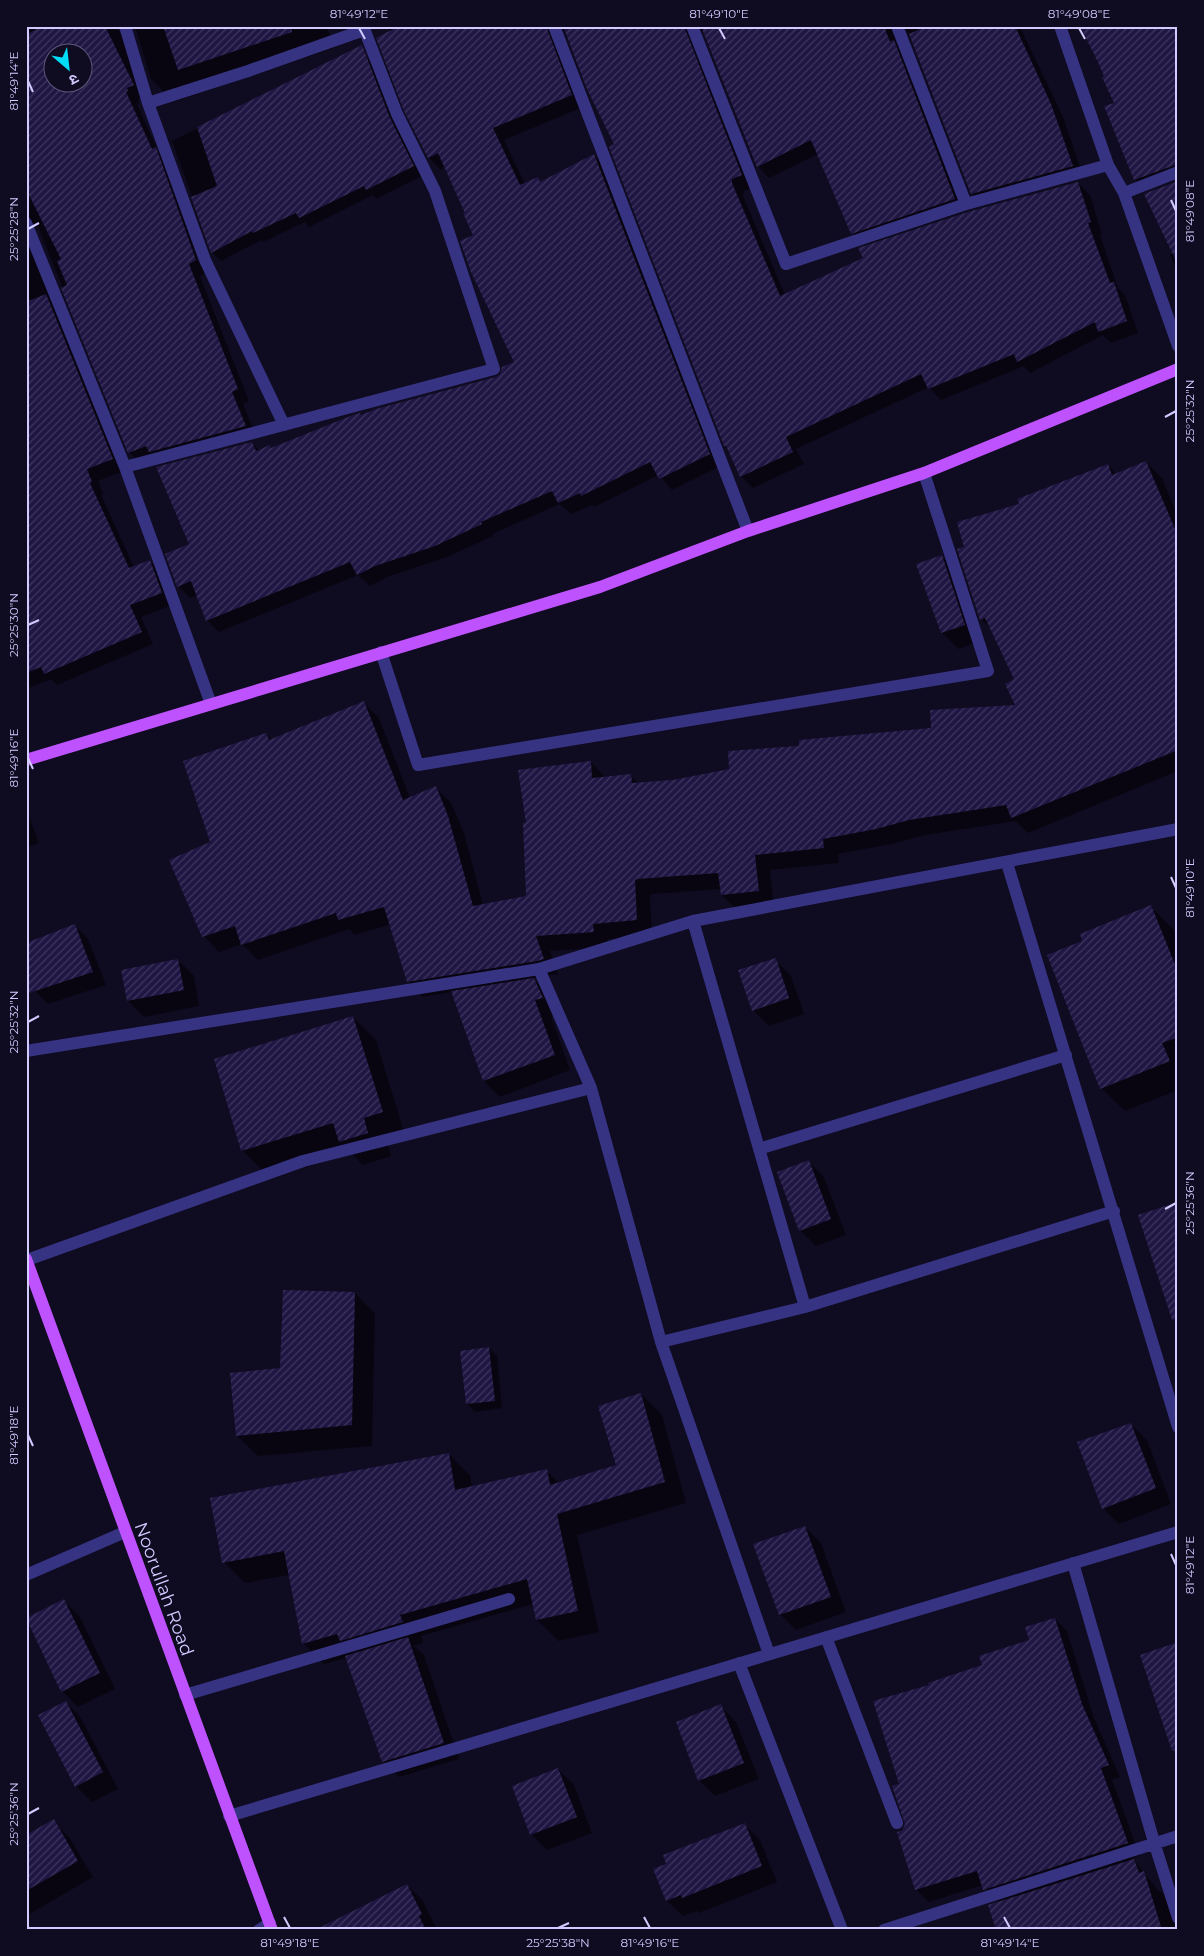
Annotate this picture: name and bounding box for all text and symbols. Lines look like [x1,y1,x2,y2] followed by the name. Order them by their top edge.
[330,6,388,21] text: 81°49'12"E
[689,6,749,21] text: 81°49'10"E
[1048,6,1110,21] text: 81°49'08"E
[42,42,92,92] north arrow
[6,51,21,111] text: 81°49'14"E
[66,70,82,90] text: उ
[1182,180,1197,242] text: 81°49'08"E
[6,197,21,261] text: 25°25'28"N
[1182,380,1197,442] text: 25°25'32"N
[6,593,21,657] text: 25°25'30"N
[6,729,21,787] text: 81°49'16"E
[1182,858,1197,918] text: 81°49'10"E
[6,991,21,1053] text: 25°25'32"N
[1182,1171,1197,1235] text: 25°25'36"N
[6,1405,21,1465] text: 81°49'18"E
[130,1519,198,1659] street label: Noorullah Road
[1182,1536,1197,1594] text: 81°49'12"E
[6,1782,21,1846] text: 25°25'36"N
[260,1935,320,1950] text: 81°49'18"E
[526,1935,590,1950] text: 25°25'38"N
[621,1935,679,1950] text: 81°49'16"E
[980,1935,1040,1950] text: 81°49'14"E

